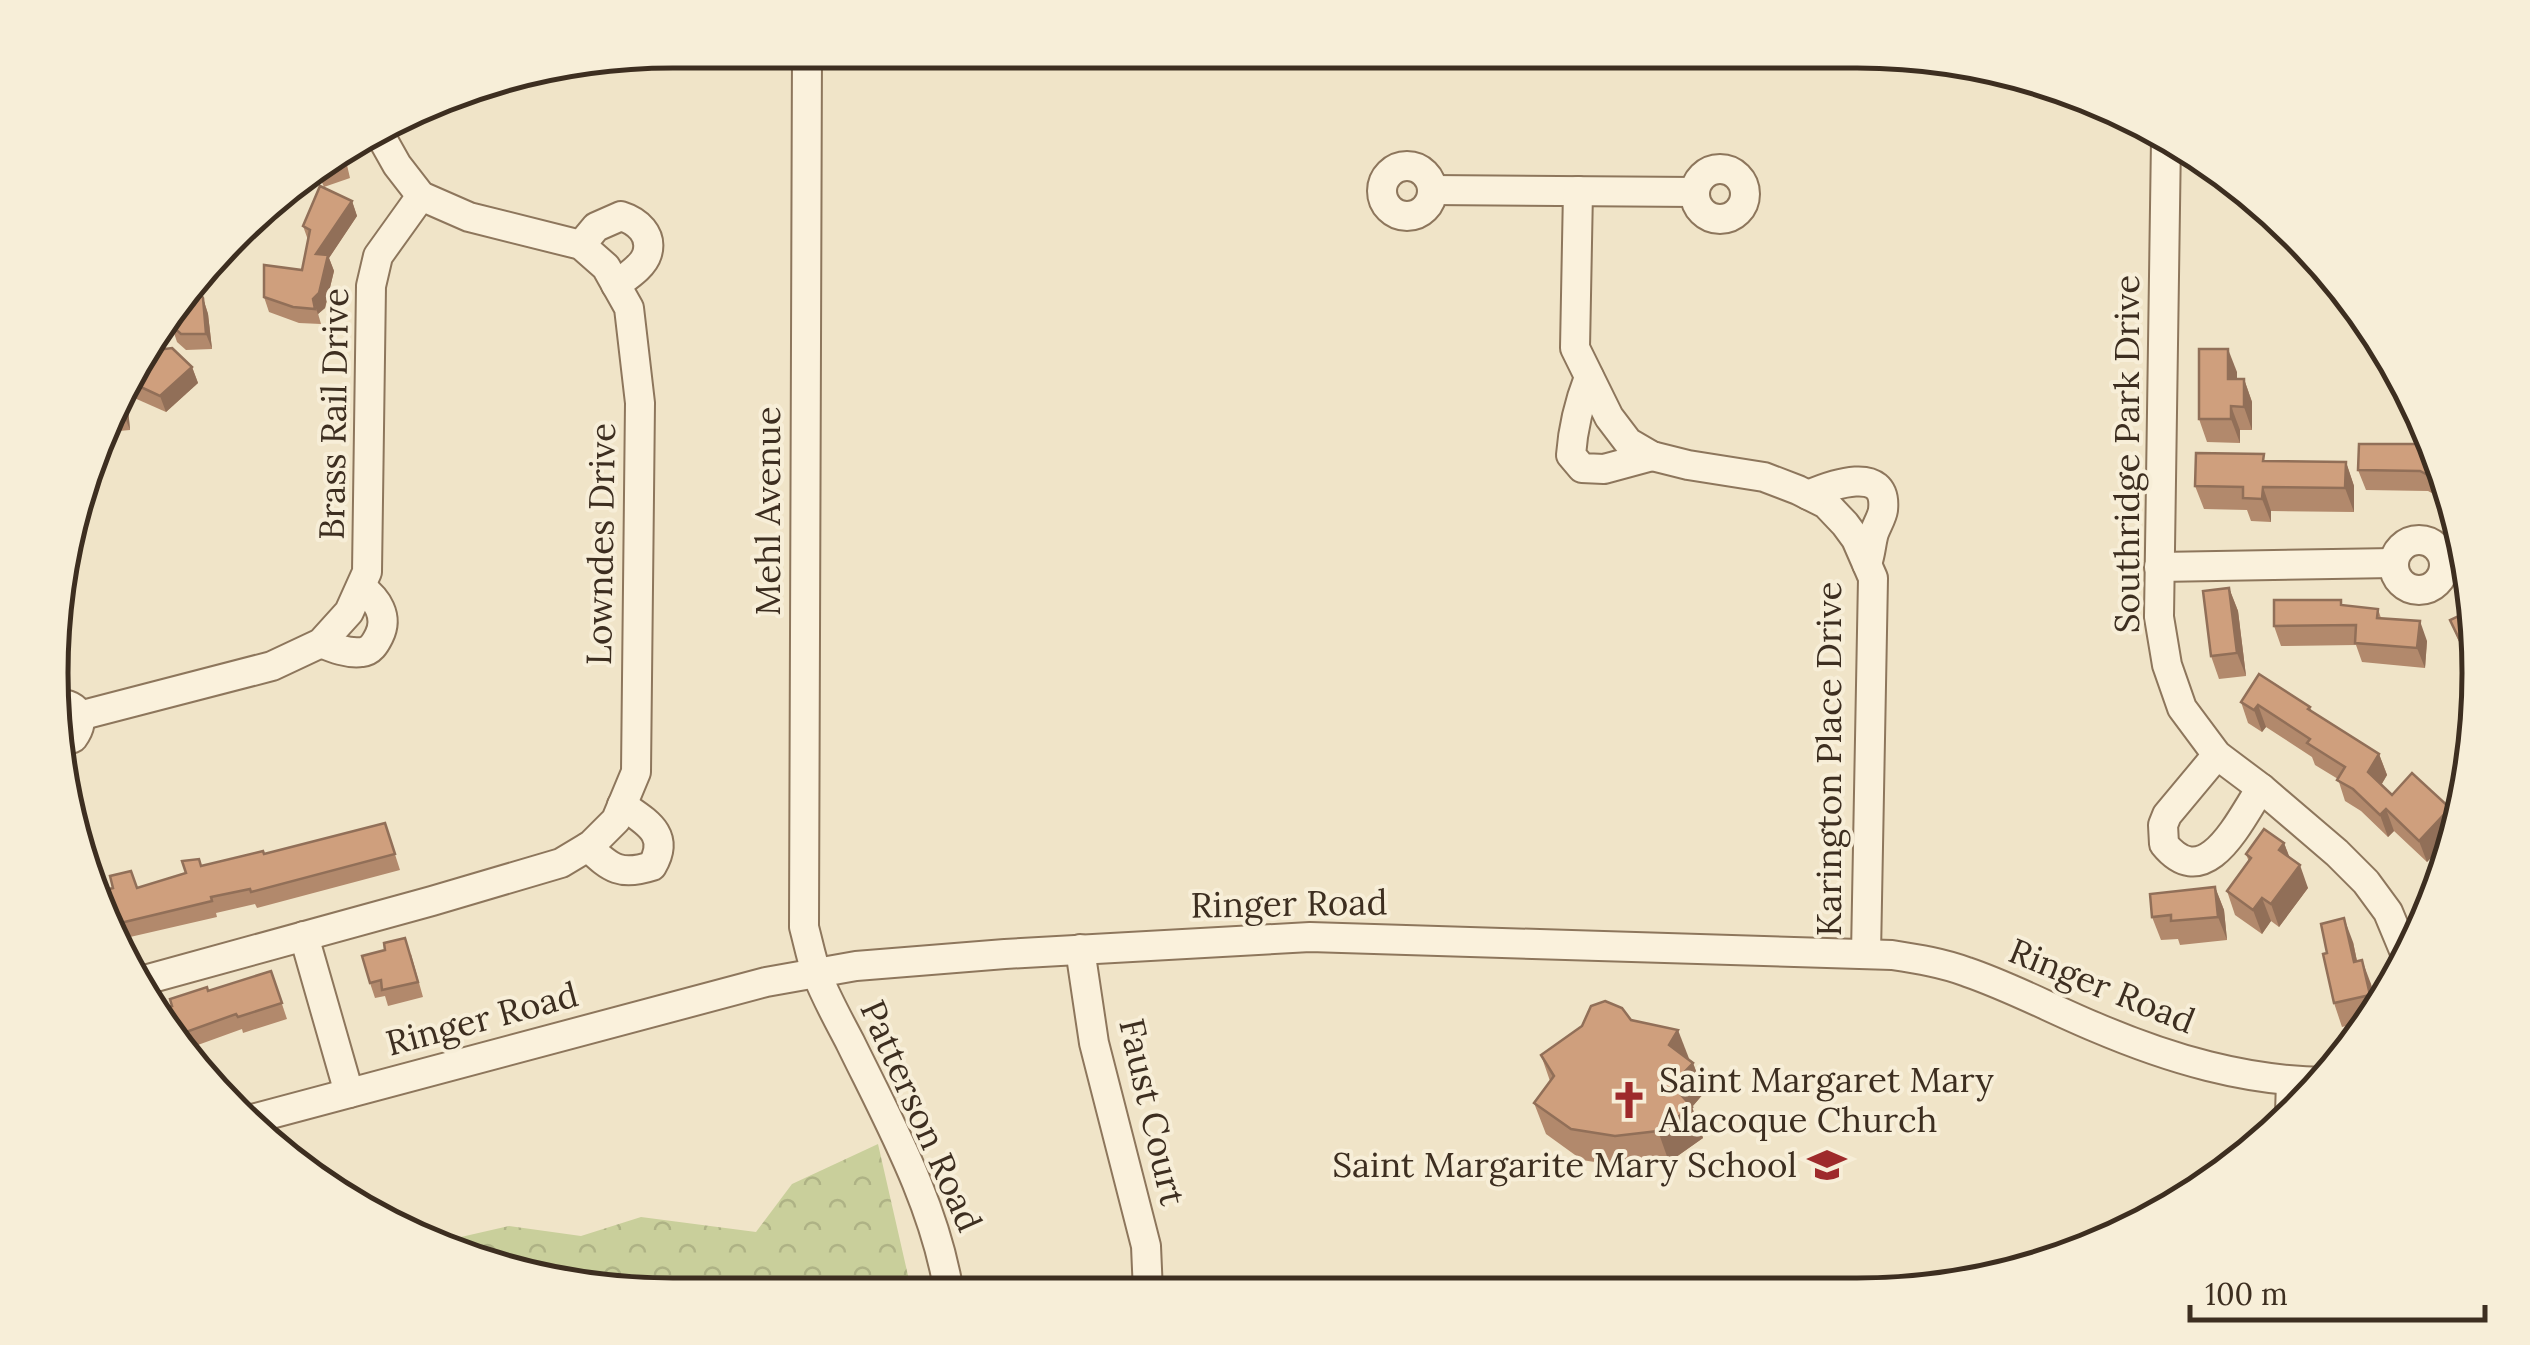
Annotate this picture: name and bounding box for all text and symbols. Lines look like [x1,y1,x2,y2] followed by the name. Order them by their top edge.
[2104,275,2149,633] street label: Southridge Park Drive
[309,288,358,540] street label: Brass Rail Drive
[745,406,790,616] street label: Mehl Avenue
[576,422,625,666] street label: Lowndes Drive
[1806,582,1851,936] street label: Karington Place Drive
[1190,879,1388,928] street label: Ringer Road
[2003,928,2202,1043] street label: Ringer Road
[381,971,583,1066] street label: Ringer Road
[850,993,993,1239] street label: Patterson Road
[1109,1014,1196,1210] street label: Faust Court
[1658,1057,1994,1142] place label: Saint Margaret Mary Alacoque Church
[1608,1079,1650,1121] church icon: Saint Margaret Mary Alacoque Church
[1332,1142,1797,1187] place label: Saint Margarite Mary School
[1806,1144,1848,1186] school or university icon: Saint Margarite Mary School
[2190,1260,2485,1322] scale bar
[2205,1275,2288,1313] text: 100 m

